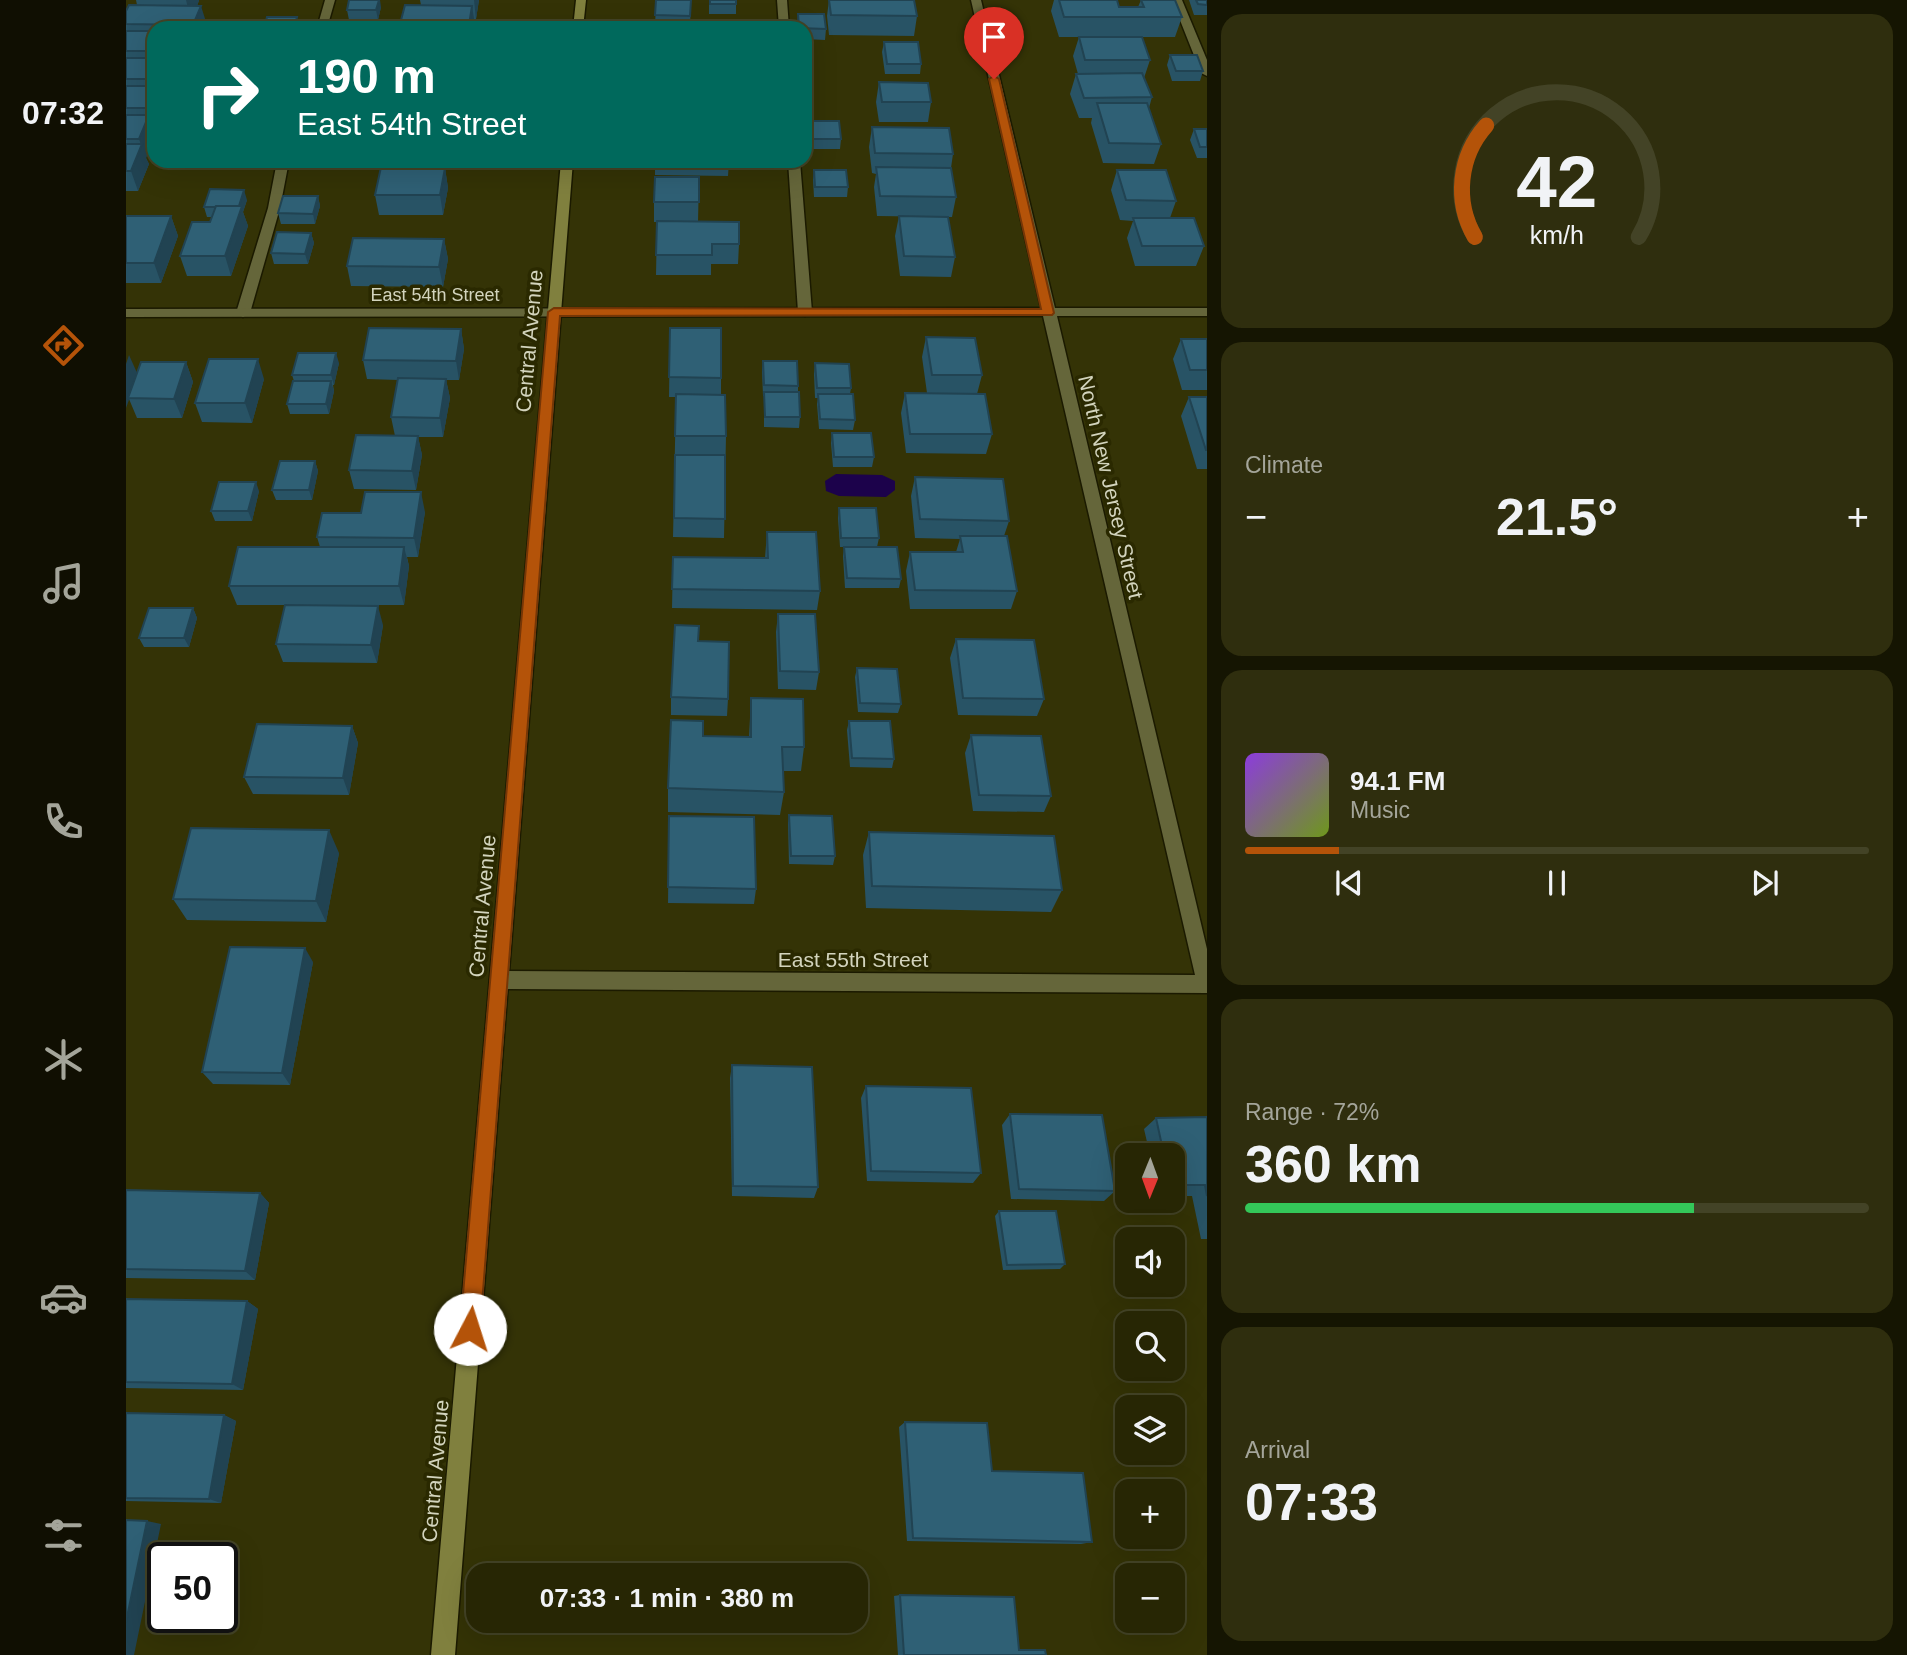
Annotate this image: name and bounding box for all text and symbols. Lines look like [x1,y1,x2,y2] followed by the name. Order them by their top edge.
[964,7,1024,79] pin
[975,18,1013,56] icon: arrive
[182,49,273,140] icon: right
[297,49,436,103] text: 190 m
[22,95,104,131] text: 07:32
[297,106,526,142] text: East 54th Street
[1517,141,1597,222] text: 42
[1530,221,1584,249] text: km/h
[511,269,547,413] street label: Central Avenue
[370,285,500,305] street label: East 54th Street
[39,321,88,370] icon: directions
[1074,373,1148,601] street label: North New Jersey Street
[1245,452,1323,478] text: Climate
[1496,488,1618,546] text: 21.5°
[1245,496,1267,538] text: −
[1847,496,1869,538] text: +
[39,559,88,608] icon: music
[1350,766,1445,796] text: 94.1 FM
[39,797,88,846] icon: phone
[1350,797,1410,823] text: Music
[464,834,500,978] street label: Central Avenue
[1330,864,1368,902] icon: previous
[1538,864,1576,902] icon: pause
[1746,864,1784,902] icon: next
[778,948,928,971] street label: East 55th Street
[39,1035,88,1084] icon: climate
[1245,1099,1379,1125] text: Range · 72%
[1245,1135,1421,1193] text: 360 km
[1115,1143,1185,1213] north arrow
[1115,1143,1185,1633] map controls
[1115,1227,1185,1297] button: sound
[39,1273,88,1322] icon: car
[433,1292,507,1366] position arrow
[1115,1311,1185,1381] button: search
[1115,1395,1185,1465] button: layers
[417,1399,453,1543] street label: Central Avenue
[1245,1437,1310,1463] text: Arrival
[1245,1473,1378,1531] text: 07:33
[1115,1479,1185,1549] button: +
[39,1511,88,1560] icon: filters
[147,1542,238,1633] speed limit sign: 50
[1115,1563,1185,1633] button: −
[540,1583,794,1613] text: 07:33 · 1 min · 380 m

